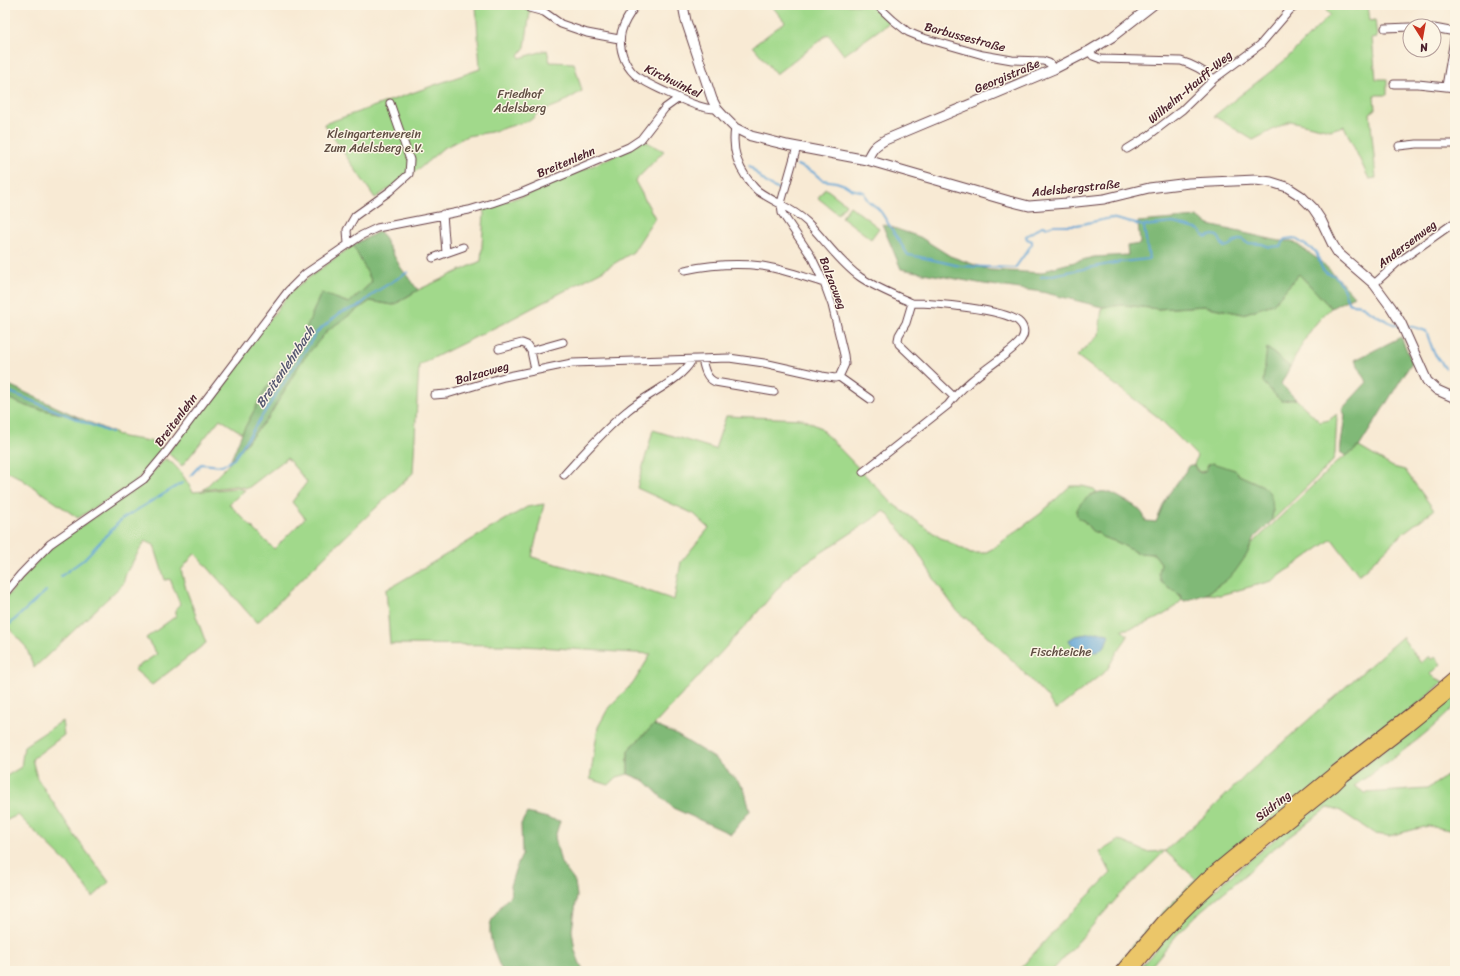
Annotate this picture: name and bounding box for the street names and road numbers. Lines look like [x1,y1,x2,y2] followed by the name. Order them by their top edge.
[922,16,1008,58] street label: Barbussestraße
[1143,45,1237,129] street label: Wilhelm-Hauff-Weg
[971,52,1043,100] street label: Georgistraße
[641,58,706,105] street label: Kirchwinkel
[533,140,599,184] street label: Breitenlehn
[1030,172,1121,204] street label: Adelsbergstraße
[1372,214,1442,274] street label: Andersenweg
[813,253,853,313] street label: Balzacweg
[453,355,511,391] street label: Balzacweg
[149,388,204,451] street label: Breitenlehn
[1250,785,1296,827] street label: Südring

